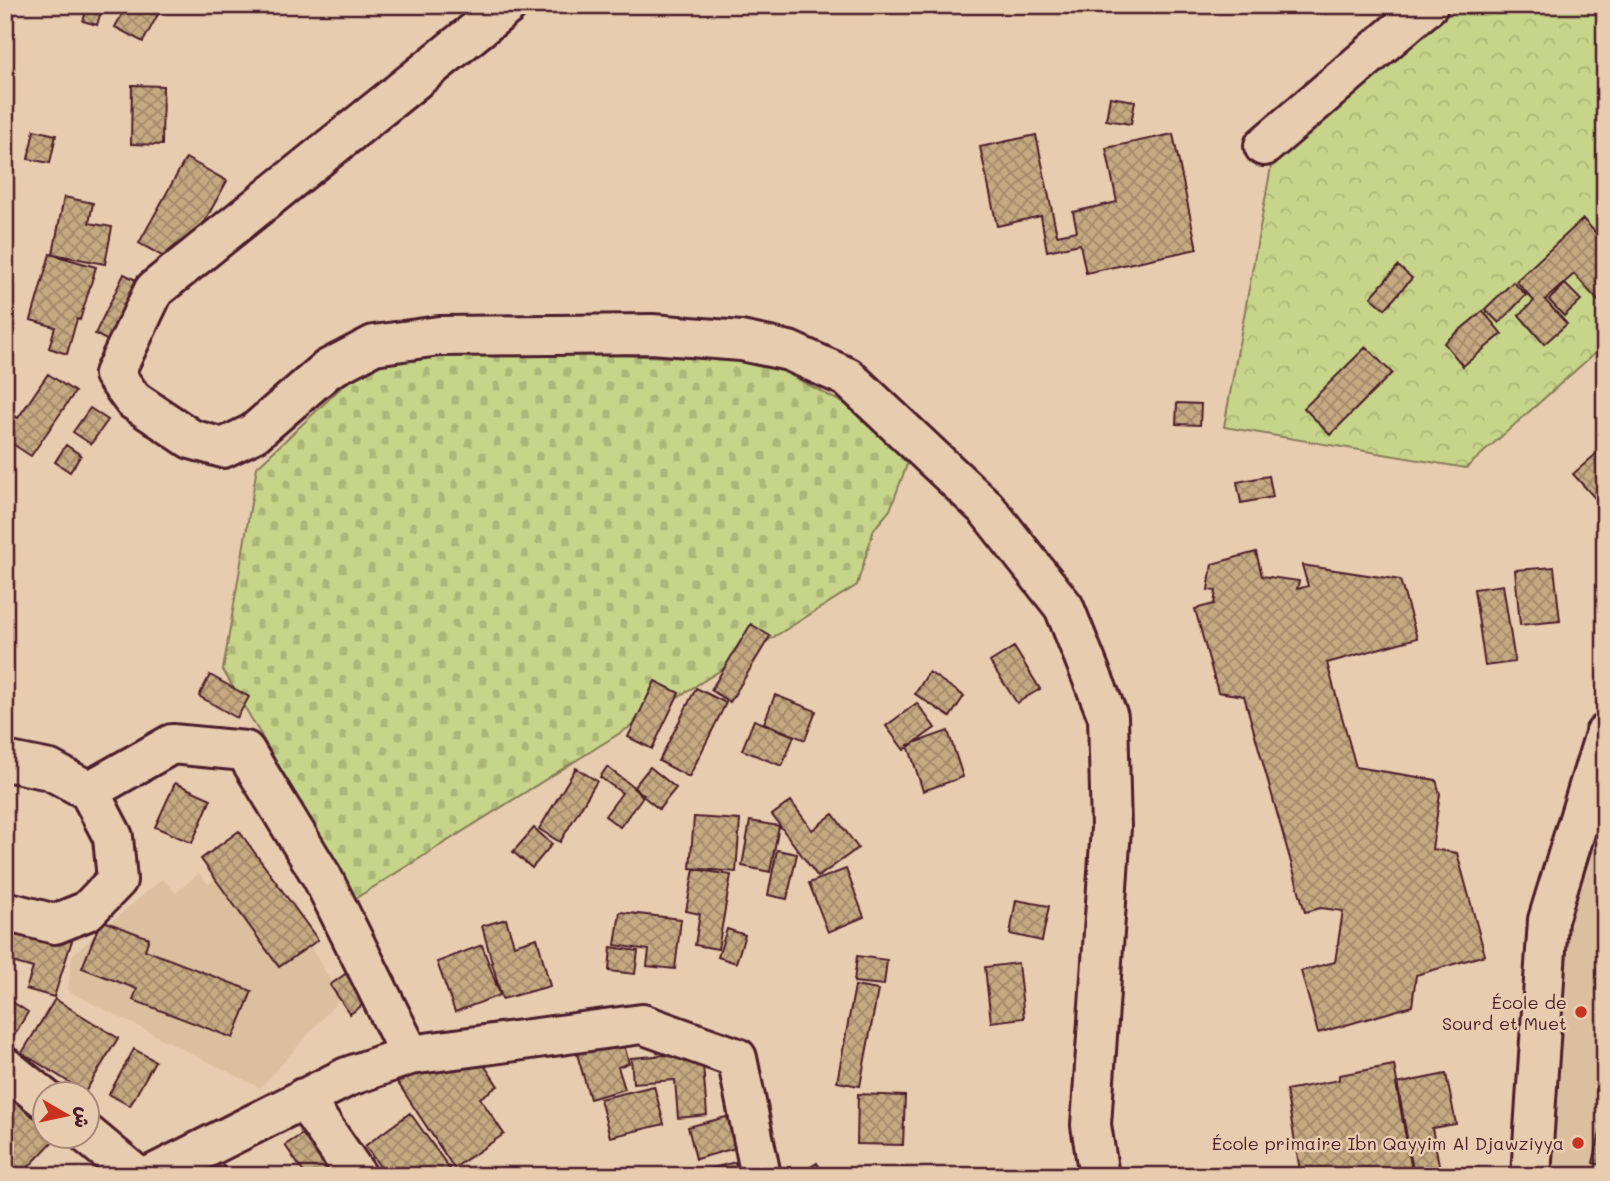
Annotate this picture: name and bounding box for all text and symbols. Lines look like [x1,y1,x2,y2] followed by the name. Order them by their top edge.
[1442,990,1567,1035] place label: École de Sourd et Muet
[1573,1004,1589,1020] marker: École de Sourd et Muet
[32,1080,102,1150] north arrow
[69,1105,97,1130] text: ش
[1212,1131,1564,1155] place label: École primaire Ibn Qayyim Al Djawziyya
[1570,1135,1586,1151] marker: École primaire Ibn Qayyim Al Djawziyya

